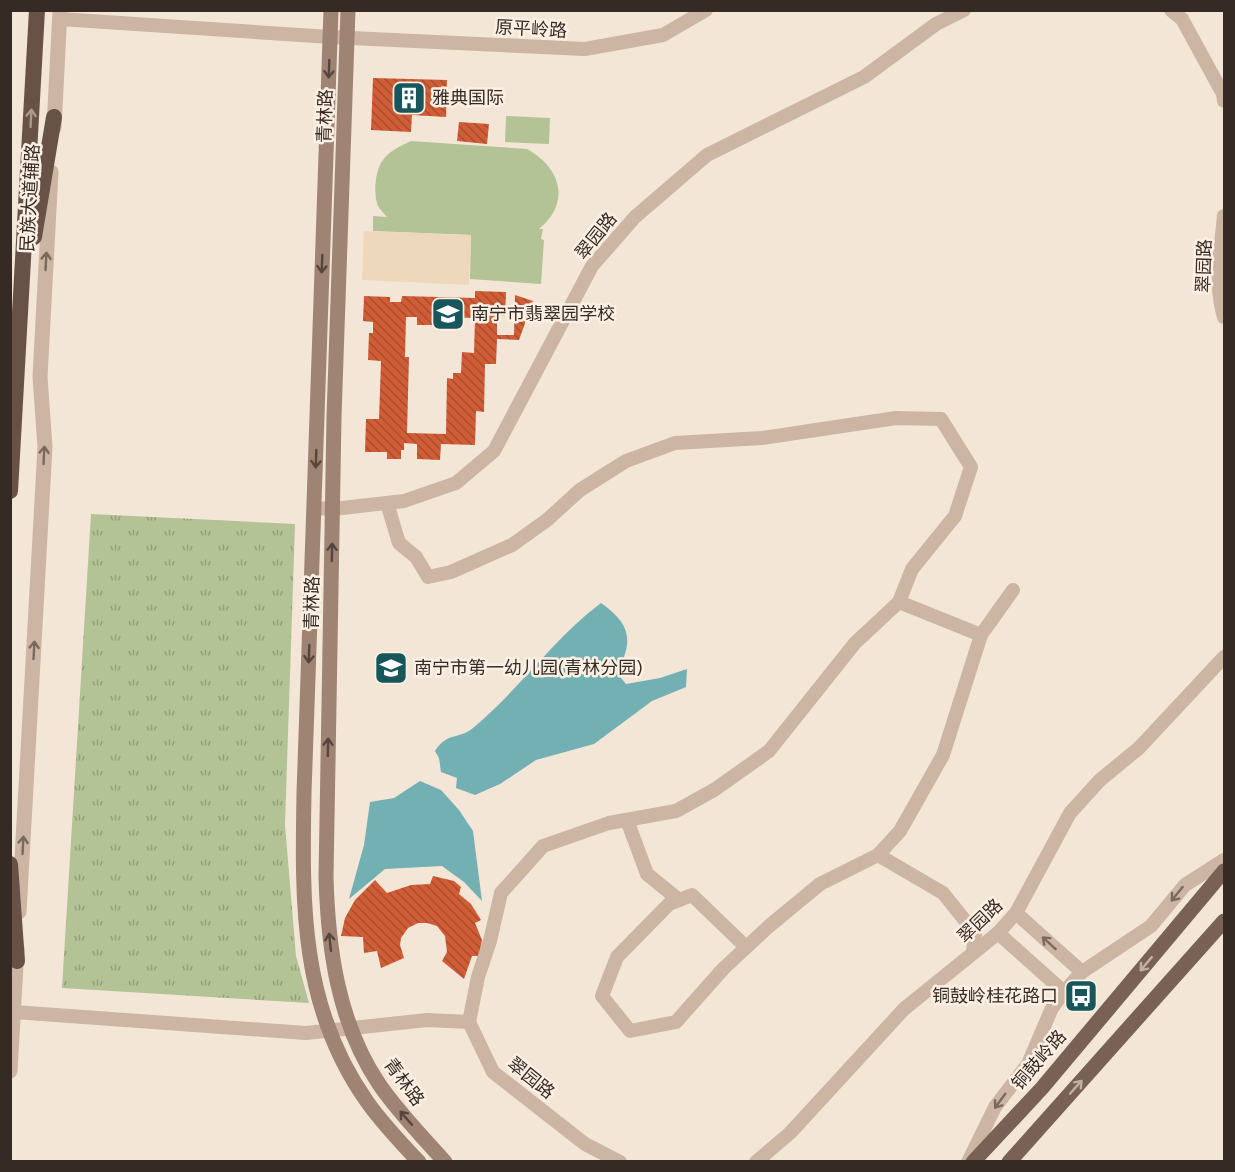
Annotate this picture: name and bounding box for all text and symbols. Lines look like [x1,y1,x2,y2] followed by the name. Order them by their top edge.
[494,16,568,42] street label: 原平岭路
[324,58,335,78] one-way arrow
[391,80,427,116] building icon: 雅典国际
[432,87,504,109] place label: 雅典国际
[313,89,337,143] street label: 青林路
[26,108,37,128] one-way arrow
[16,143,44,253] street label: 民族大道辅路
[570,208,622,264] street label: 翠园路
[1192,239,1216,293] street label: 翠园路
[41,251,52,271] one-way arrow
[317,253,328,273] one-way arrow
[430,296,466,332] school or university icon: 南宁市翡翠园学校
[471,303,615,325] place label: 南宁市翡翠园学校
[39,446,50,466] one-way arrow
[310,448,321,468] one-way arrow
[326,543,338,563] one-way arrow
[301,576,323,630] street label: 青林路
[28,641,39,661] one-way arrow
[303,643,315,663] one-way arrow
[373,650,409,686] school or university icon: 南宁市第一幼儿园(青林分园)
[414,657,643,679] place label: 南宁市第一幼儿园(青林分园)
[323,738,334,758] one-way arrow
[18,835,29,855] one-way arrow
[1171,886,1184,902] one-way arrow
[953,894,1007,948] street label: 翠园路
[324,932,335,952] one-way arrow
[1042,936,1057,950] one-way arrow
[1140,956,1153,972] one-way arrow
[1063,978,1099,1014] bus stop icon: 铜鼓岭桂花路口
[932,985,1058,1007] place label: 铜鼓岭桂花路口
[1007,1026,1071,1094] street label: 铜鼓岭路
[503,1052,559,1104] street label: 翠园路
[379,1054,429,1110] street label: 青林路
[1069,1079,1083,1094] one-way arrow
[994,1093,1006,1109] one-way arrow
[399,1111,413,1126] one-way arrow

